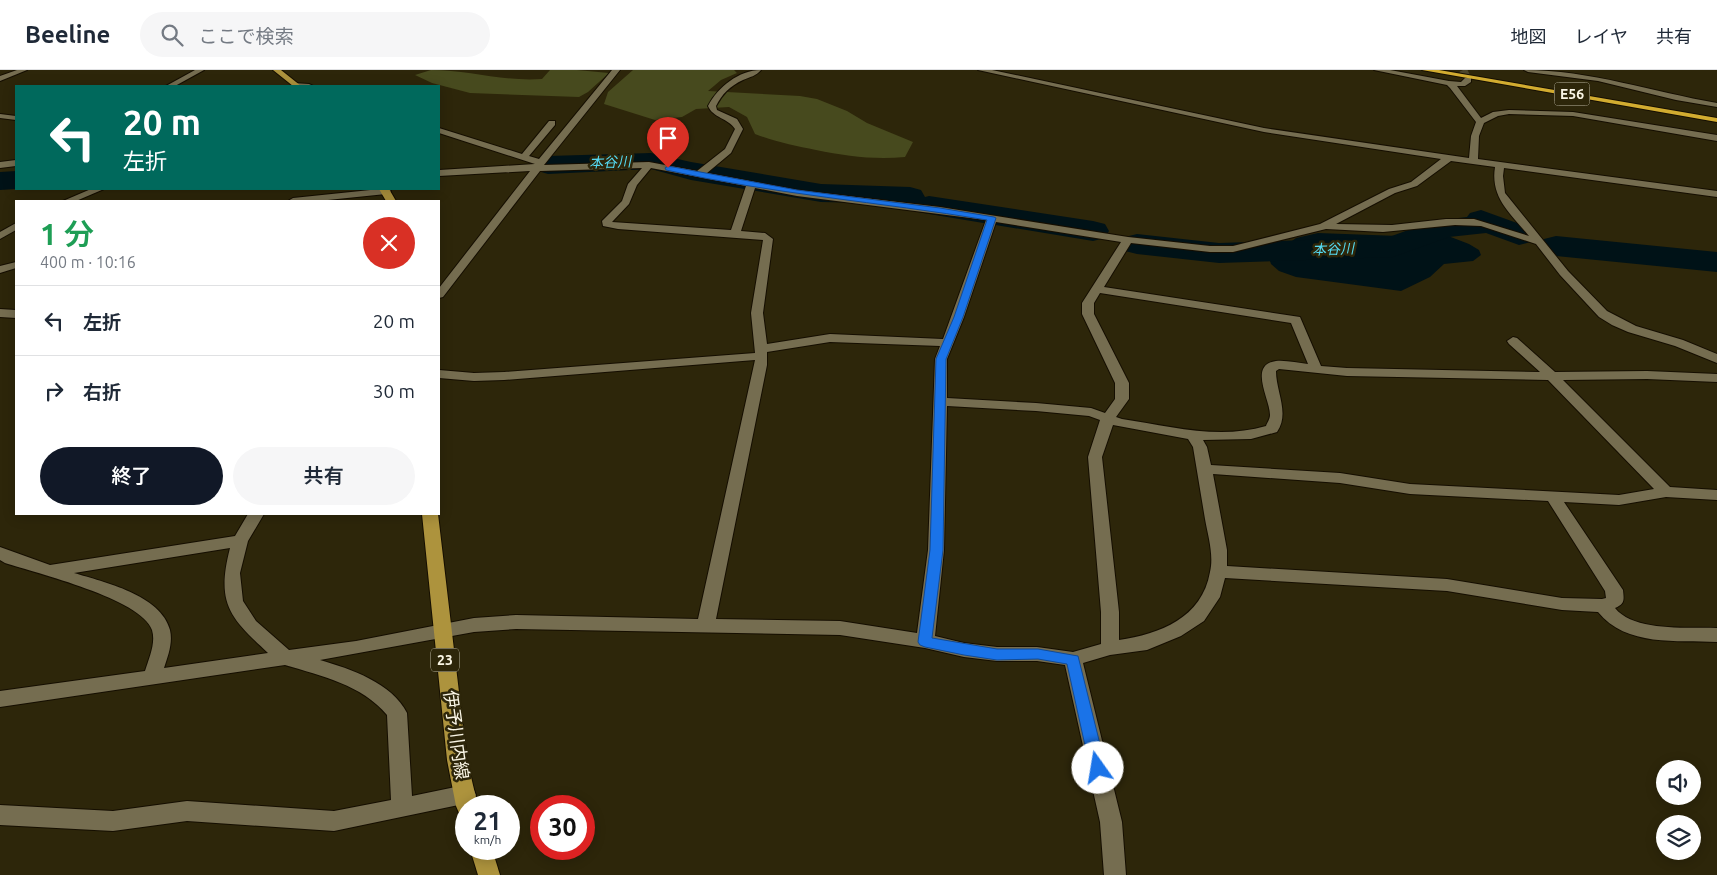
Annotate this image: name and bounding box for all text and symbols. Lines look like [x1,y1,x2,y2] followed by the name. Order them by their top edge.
[140,12,490,57] search box
[25,21,110,48] text: Beeline
[158,21,186,49] icon: search
[198,25,293,47] text: ここで検索
[1511,26,1547,46] text: 地図
[1575,26,1628,46] text: レイヤ
[1656,26,1692,46] text: 共有
[1554,82,1590,106] road number: E56
[123,102,201,142] text: 20 m
[40,105,105,170] icon: left
[647,117,689,168] pin
[654,124,682,152] icon: arrive
[123,148,167,173] text: 左折
[589,153,633,171] water label: 本谷川
[40,217,94,251] text: 1 分
[363,217,415,269] button: close
[1312,240,1356,258] water label: 本谷川
[40,253,136,271] text: 400 m · 10:16
[40,307,68,335] icon: left
[373,310,415,332] text: 20 m
[83,311,121,333] text: 左折
[40,377,68,405] icon: right
[373,380,415,402] text: 30 m
[83,381,121,403] text: 右折
[40,447,223,505] button: 終了
[233,447,415,505] button: 共有
[431,648,459,672] road number: 23
[441,689,473,781] street label: 伊予川内線
[1071,741,1123,793] position arrow
[1656,760,1701,860] map controls
[1656,760,1701,805] button: sound
[530,795,595,860] speed limit sign: 30
[473,807,502,835] text: 21
[1656,815,1701,860] button: layers
[474,833,501,846] text: km/h

